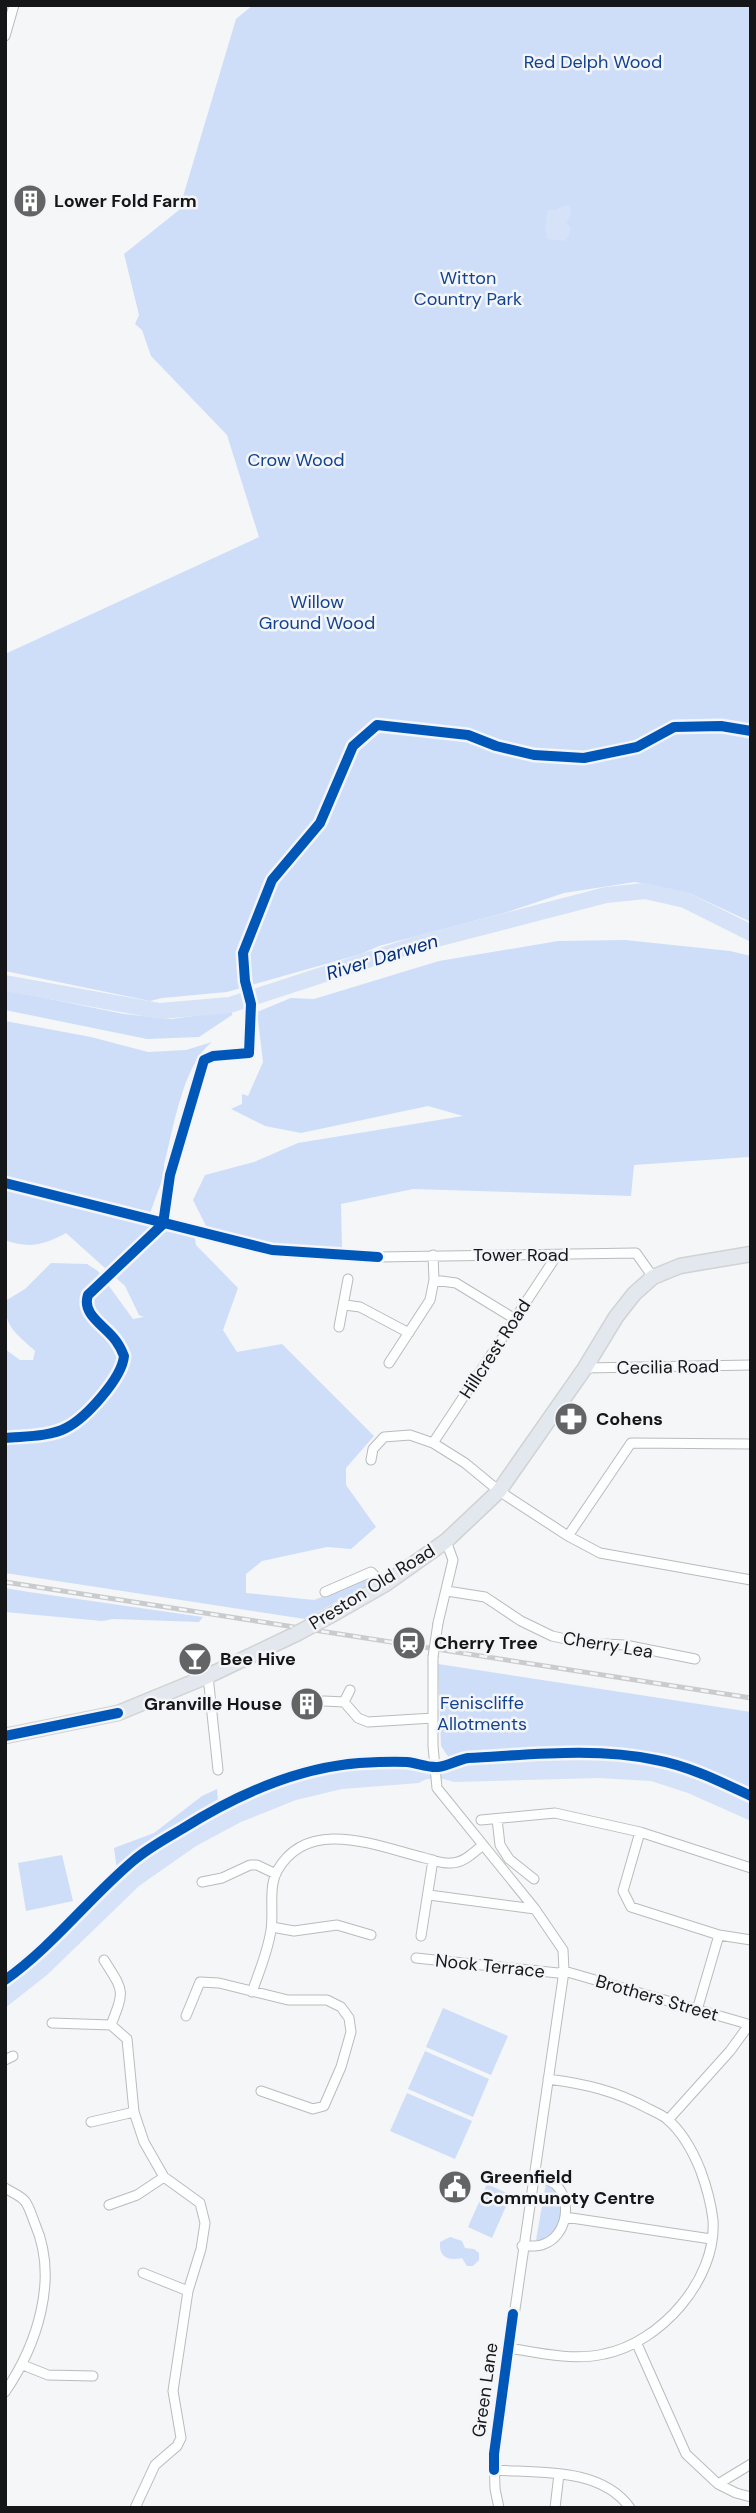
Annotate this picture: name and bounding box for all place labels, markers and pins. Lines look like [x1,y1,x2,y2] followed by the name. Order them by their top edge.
[11,182,49,220] building icon: Lower Fold Farm
[54,189,197,213] place label: Lower Fold Farm
[552,1400,590,1438] pharmacy icon: Cohens
[596,1407,663,1431] place label: Cohens
[390,1624,428,1662] station icon: Cherry Tree
[434,1631,538,1655] place label: Cherry Tree
[176,1640,214,1678] bar icon: Bee Hive
[220,1647,296,1671] place label: Bee Hive
[288,1685,326,1723] building icon: Granville House
[144,1692,282,1716] place label: Granville House
[480,2165,655,2210] place label: Greenfield Communoty Centre
[436,2168,474,2206] public building icon: Greenfield Communoty Centre

